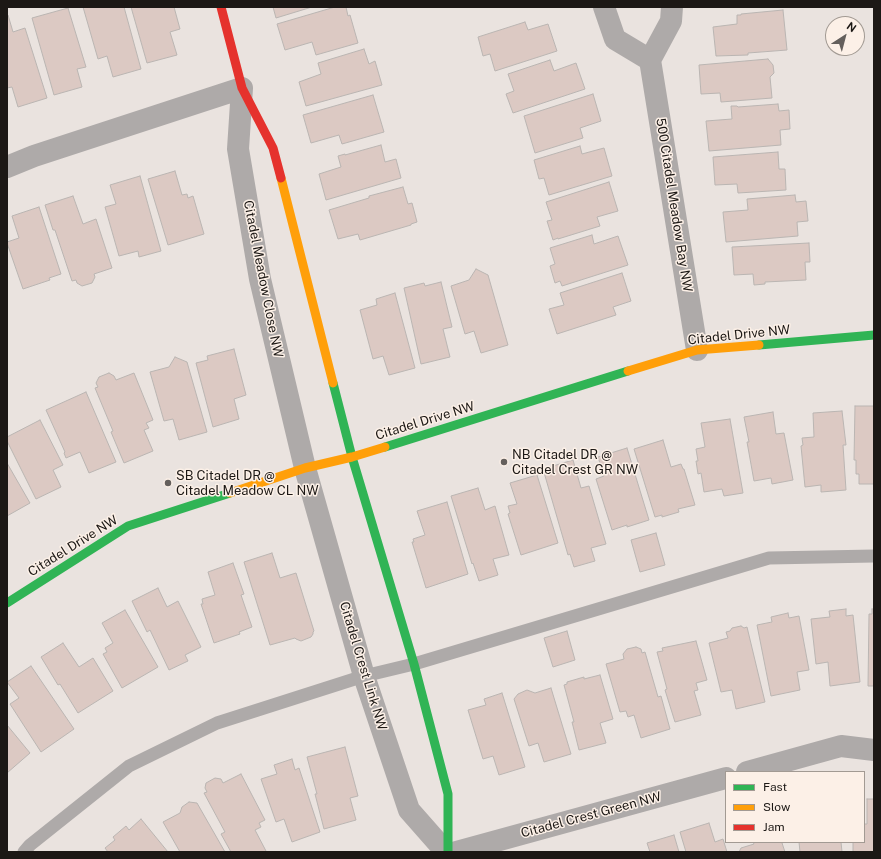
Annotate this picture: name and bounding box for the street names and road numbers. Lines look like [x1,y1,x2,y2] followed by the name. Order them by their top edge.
[653,117,695,293] street label: 500 Citadel Meadow Bay NW
[240,199,286,359] street label: Citadel Meadow Close NW
[687,322,791,348] street label: Citadel Drive NW
[373,398,477,444] street label: Citadel Drive NW
[25,512,121,580] street label: Citadel Drive NW
[336,600,390,732] street label: Citadel Crest Link NW
[519,789,663,841] street label: Citadel Crest Green NW

